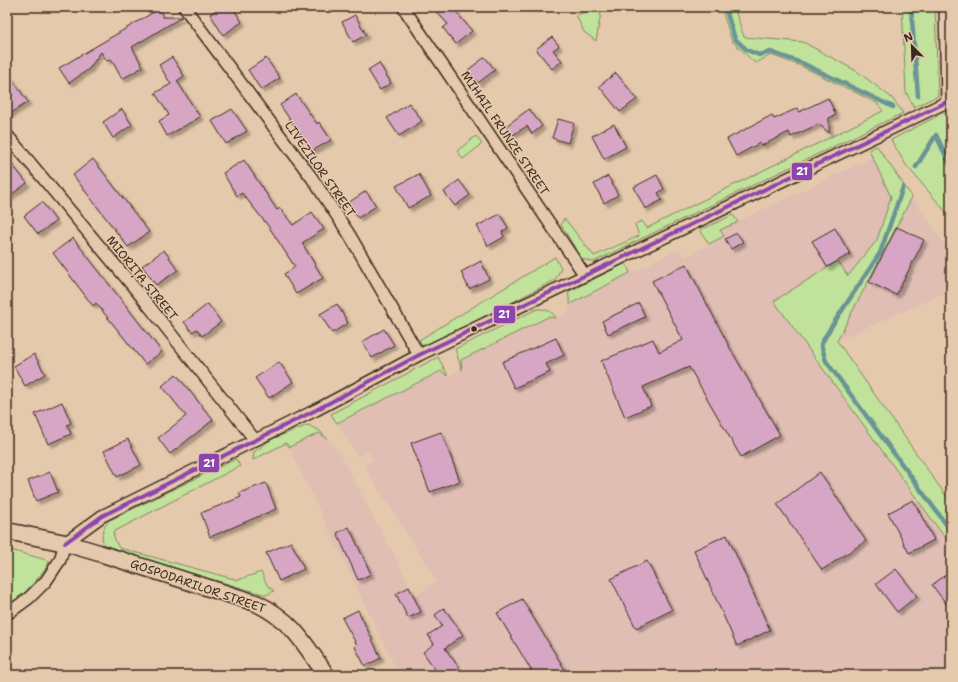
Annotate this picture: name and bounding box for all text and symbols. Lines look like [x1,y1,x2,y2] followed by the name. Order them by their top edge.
[892,26,932,66] north arrow
[901,29,915,46] text: N
[457,68,553,199] street label: MIHAIL FRUNZE STREET
[281,118,359,221] street label: LIVEZILOR STREET
[791,162,813,181] line badge: 21
[796,164,808,179] text: 21
[103,232,181,324] street label: MIORIȚA STREET
[493,305,516,324] line badge: 21
[498,307,510,322] text: 21
[469,324,479,334] unlabelled marker
[198,453,220,473] line badge: 21
[203,456,215,471] text: 21
[128,555,268,617] street label: GOSPODARILOR STREET

